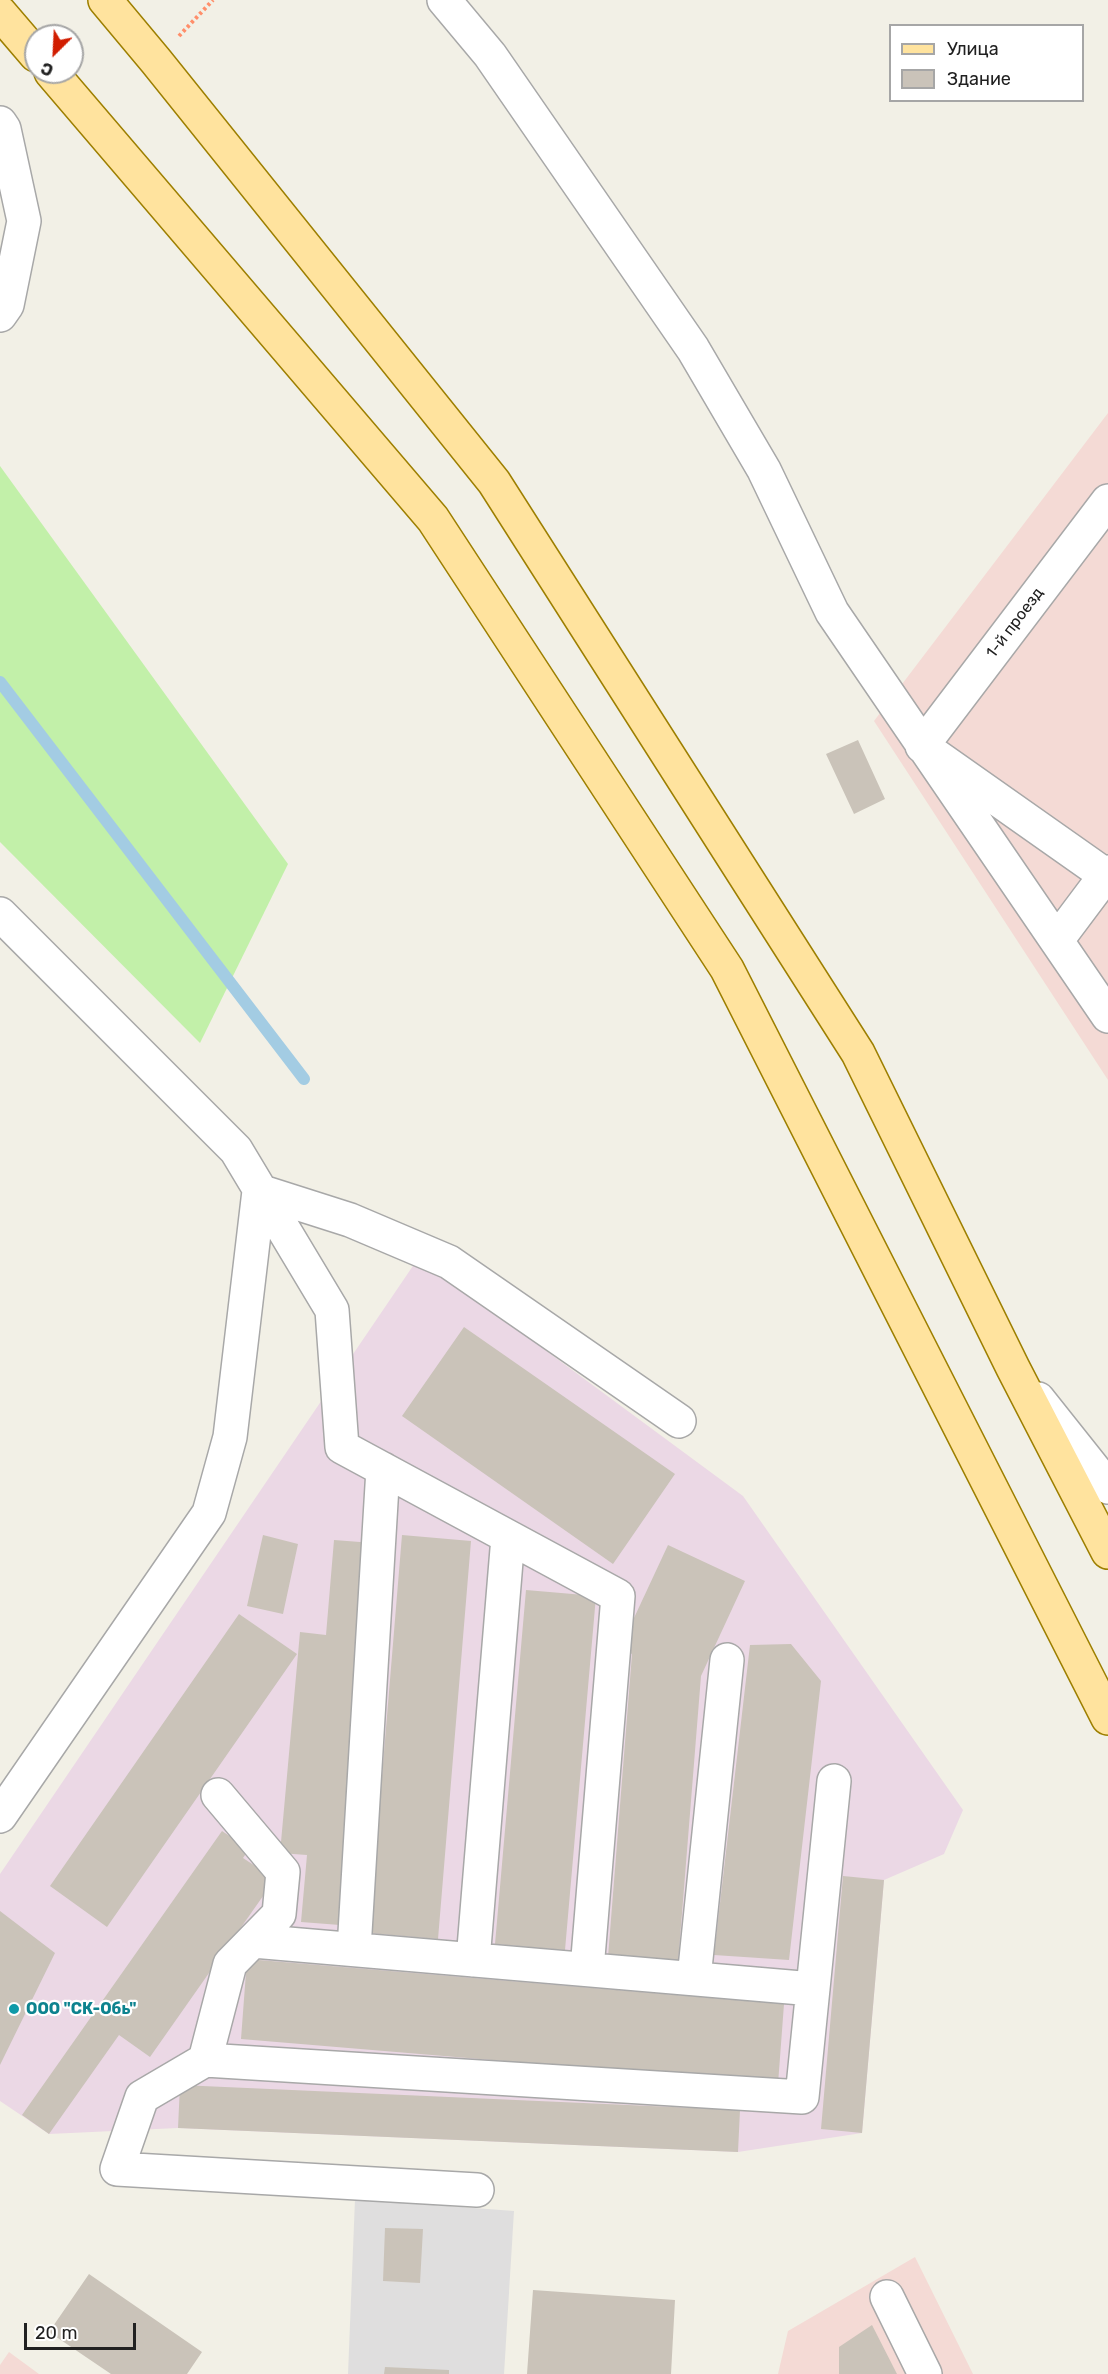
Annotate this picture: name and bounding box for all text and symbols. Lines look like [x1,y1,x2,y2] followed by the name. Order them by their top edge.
[24,24,84,84] north arrow
[889,24,1084,102] legend
[947,38,999,60] text: Улица
[38,58,56,80] text: С
[947,68,1011,90] text: Здание
[982,584,1048,662] street label: 1-й проезд
[26,1999,137,2019] place label: ООО "СК-Обь"
[7,2002,21,2016] marker: ООО "СК-Обь"
[27,2311,140,2349] scale bar
[35,2322,77,2344] text: 20 m

